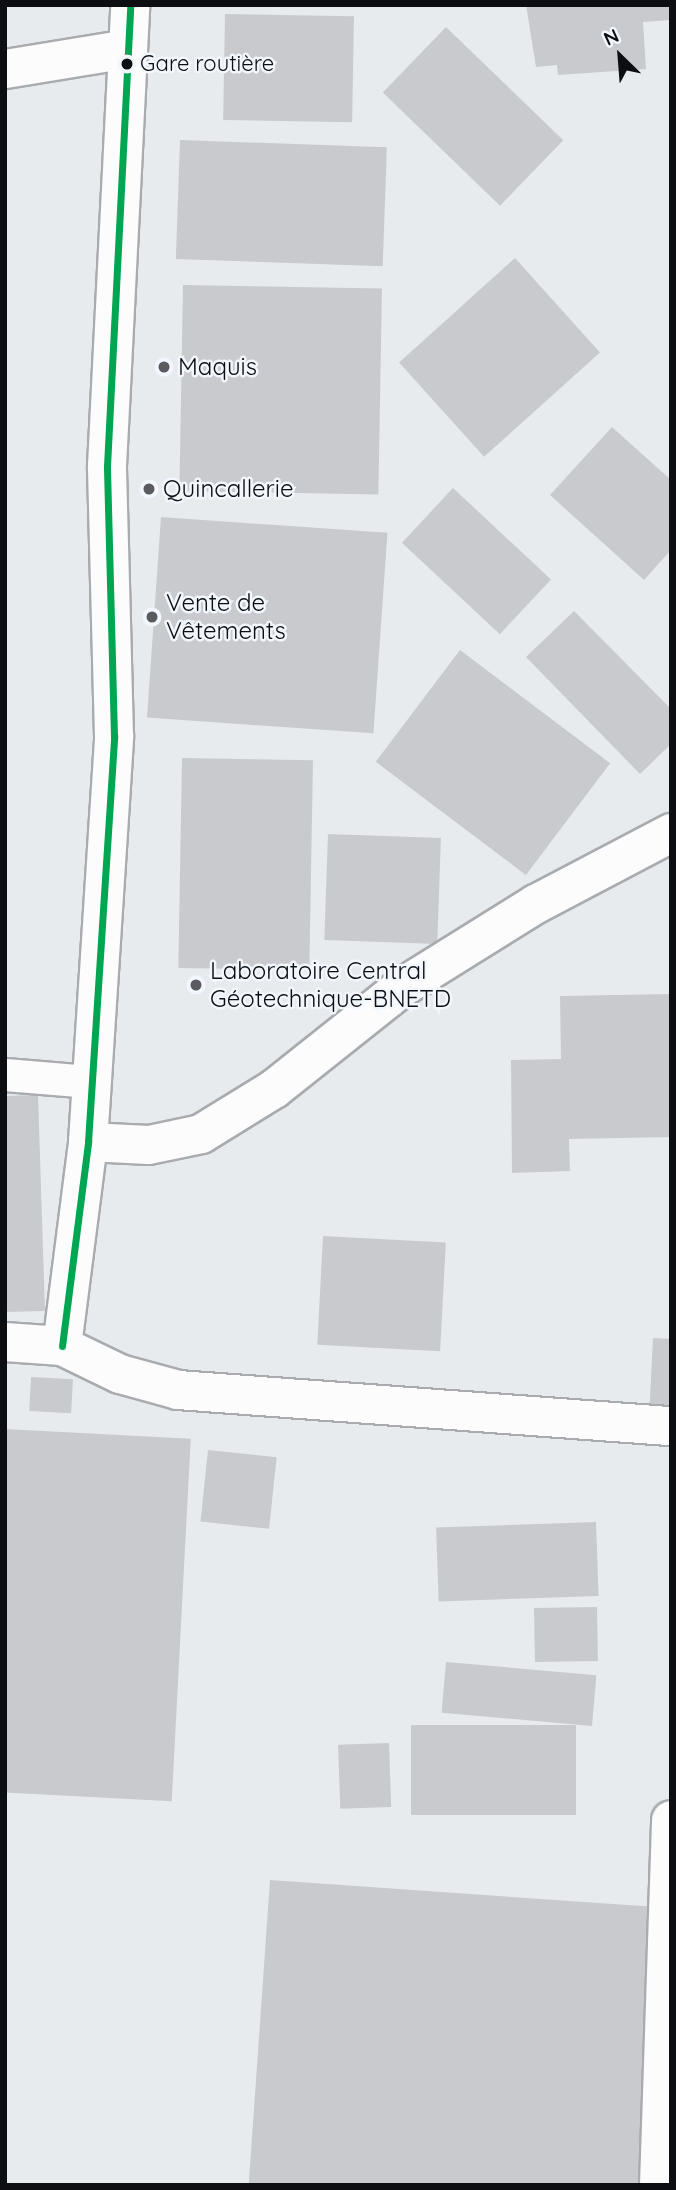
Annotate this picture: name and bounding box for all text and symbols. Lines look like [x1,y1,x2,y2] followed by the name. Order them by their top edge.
[585,21,655,91] north arrow
[600,23,623,51] text: N
[140,51,274,77] place label: Gare routière
[120,57,134,71] marker: Gare routière
[178,353,257,381] place label: Maquis
[156,359,172,375] marker: Maquis
[163,475,294,503] place label: Quincallerie
[141,481,157,497] marker: Quincallerie
[166,589,286,645] place label: Vente de Vêtements
[144,609,160,625] marker: Vente de Vêtements
[210,957,451,1013] place label: Laboratoire Central Géotechnique-BNETD
[188,977,204,993] marker: Laboratoire Central Géotechnique-BNETD

